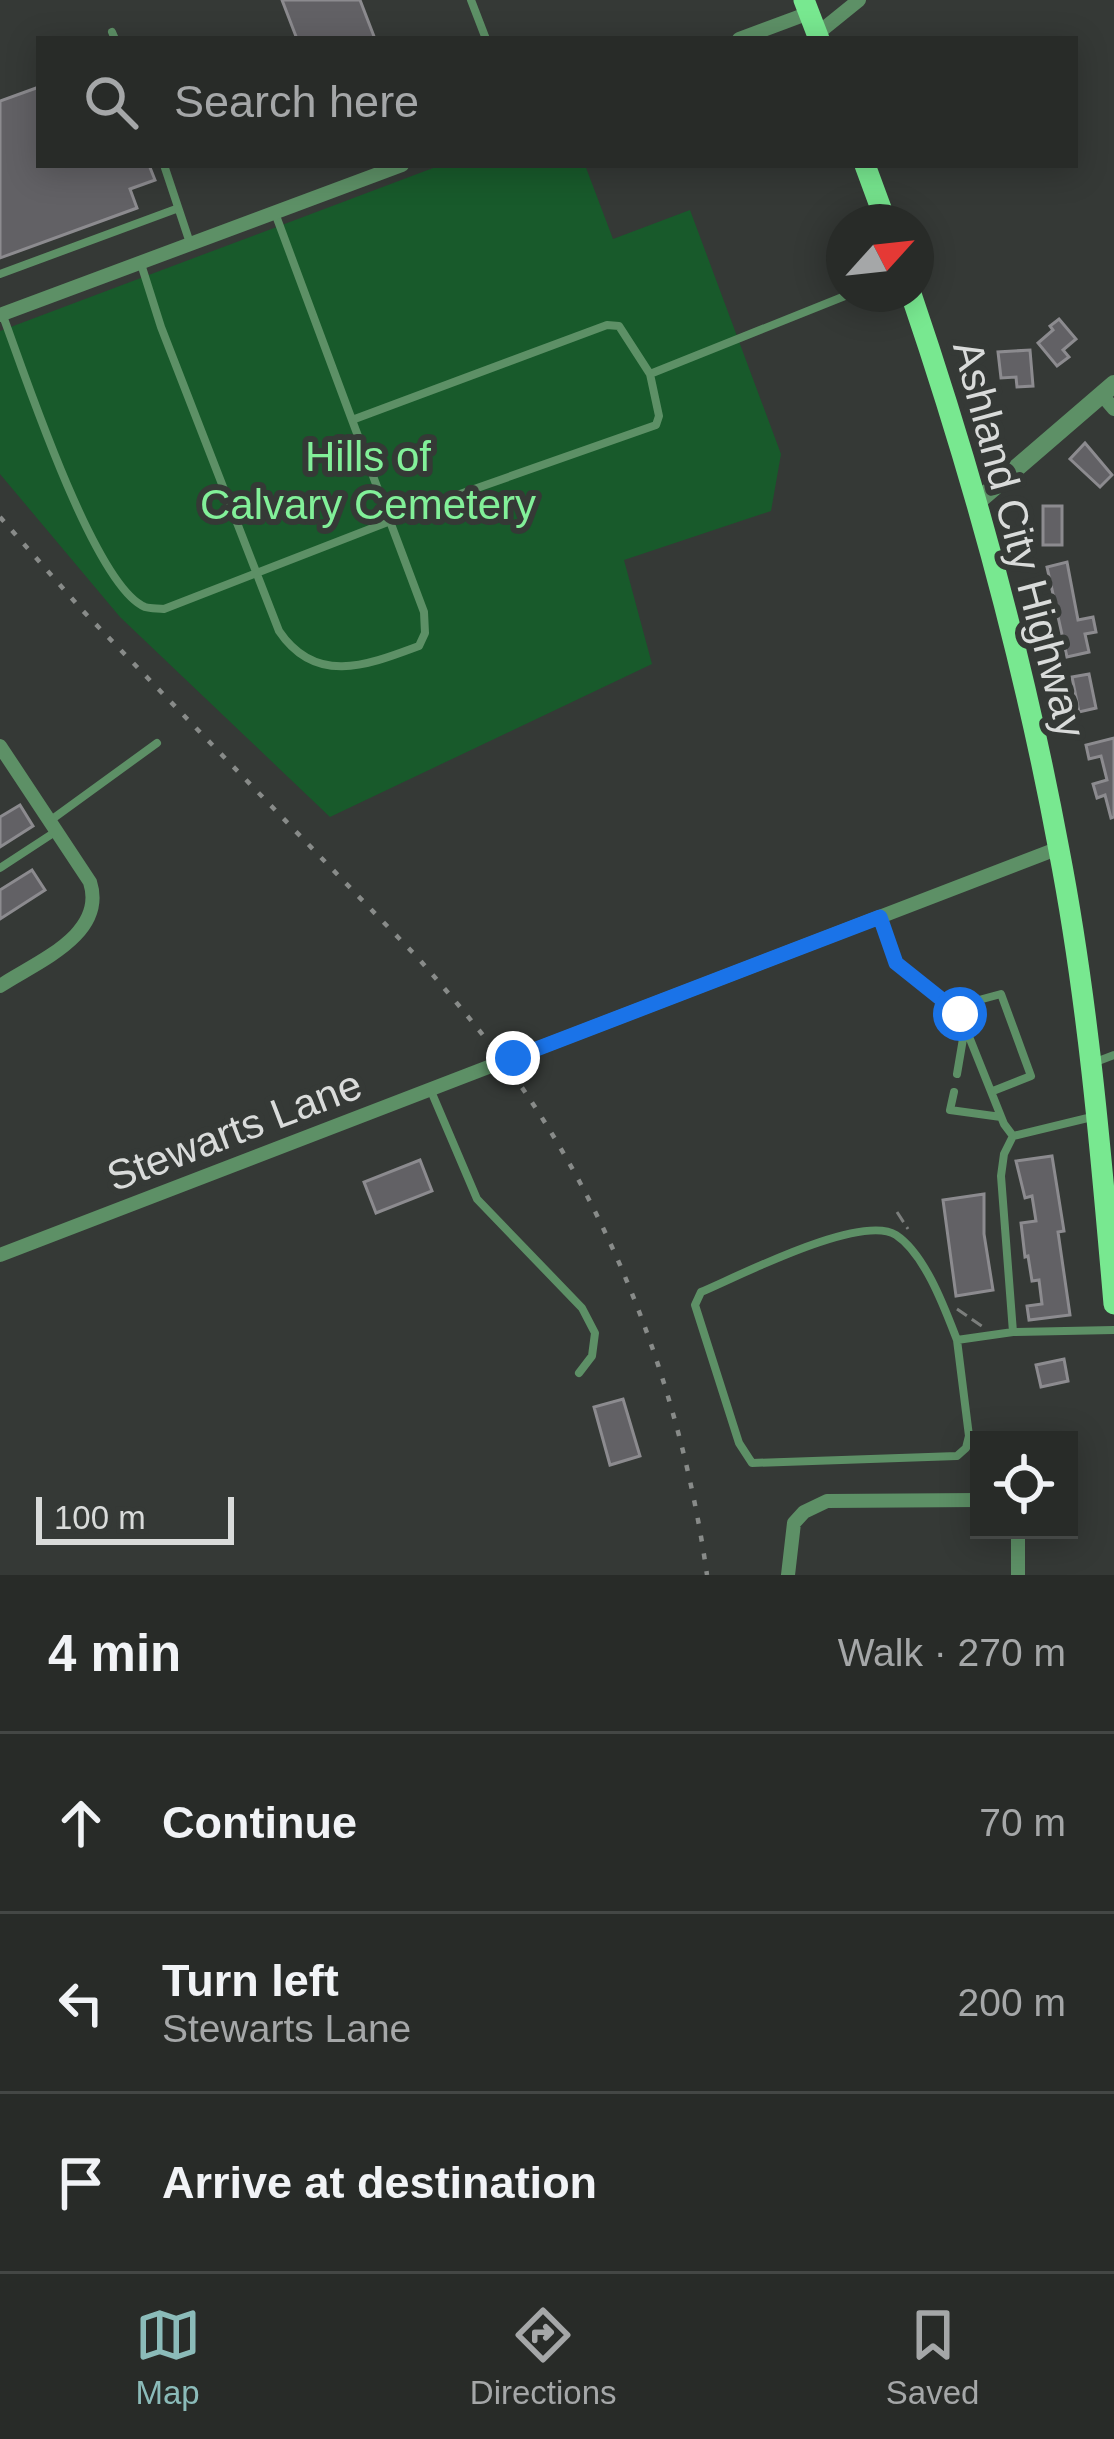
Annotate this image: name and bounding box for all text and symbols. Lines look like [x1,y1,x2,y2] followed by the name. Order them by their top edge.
[36,36,1078,168] search box
[78,69,144,135] icon: search
[174,76,419,127] text: Search here
[826,204,934,312] north arrow
[944,336,1095,743] street label: Ashland City Highway
[200,433,536,528] park label: Hills of Calvary Cemetery
[933,987,987,1041] route start
[486,1031,540,1085] route end
[100,1060,368,1201] street label: Stewarts Lane
[970,1431,1078,1539] map controls
[970,1431,1078,1539] button: locate
[36,1491,234,1544] scale bar
[54,1499,146,1536] text: 100 m
[48,1625,181,1682] text: 4 min
[838,1631,1066,1674] text: Walk · 270 m
[48,1790,114,1856] icon: ahead
[162,1797,357,1848] text: Continue
[979,1801,1066,1844] text: 70 m
[162,1955,339,2006] text: Turn left
[48,1970,114,2036] icon: left
[958,1981,1066,2024] text: 200 m
[162,2007,411,2050] text: Stewarts Lane
[48,2150,114,2216] icon: arrive
[162,2157,597,2208] text: Arrive at destination
[135,2302,201,2412] tab: Map
[470,2302,617,2412] tab: Directions
[886,2302,979,2412] tab: Saved

